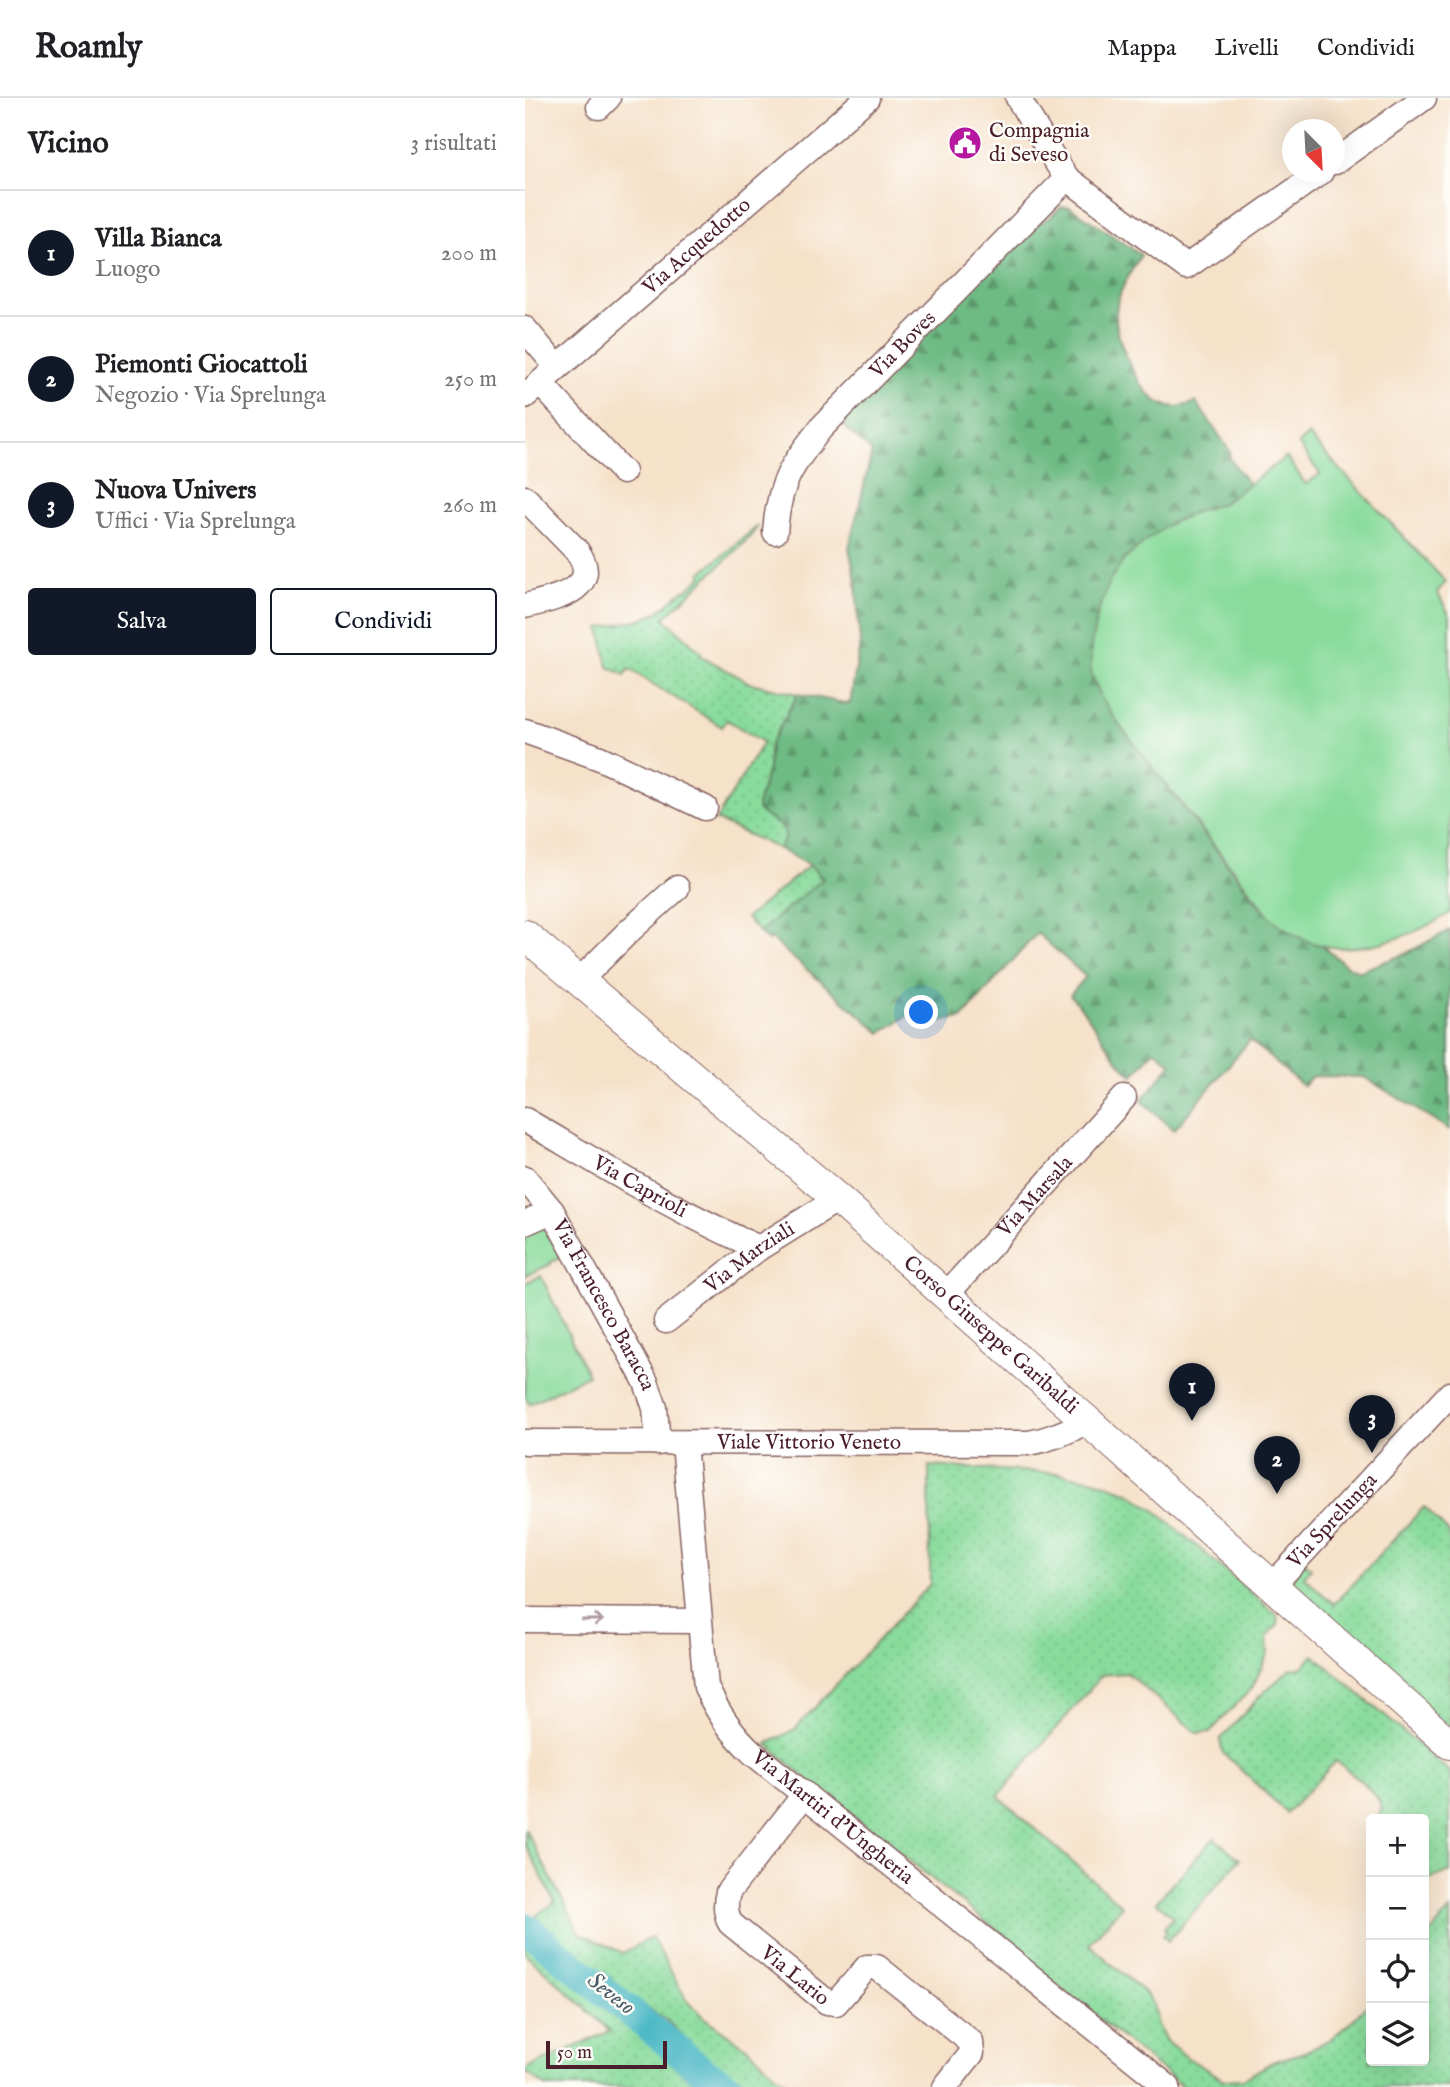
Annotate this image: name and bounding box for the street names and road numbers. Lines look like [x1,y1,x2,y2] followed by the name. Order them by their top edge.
[636,192,757,302] street label: Via Acquedotto
[863,305,942,385] street label: Via Boves
[587,1149,692,1224] street label: Via Caprioli
[991,1149,1080,1244] street label: Via Marsala
[545,1214,662,1395] street label: Via Francesco Baracca
[698,1216,800,1300] street label: Via Marziali
[897,1250,1084,1420] street label: Corso Giuseppe Garibaldi
[716,1429,901,1456] street label: Viale Vittorio Veneto
[1281,1467,1384,1575] street label: Via Sprelunga
[745,1743,920,1891] street label: Via Martiri d'Ungheria
[754,1939,835,2012] street label: Via Lario

